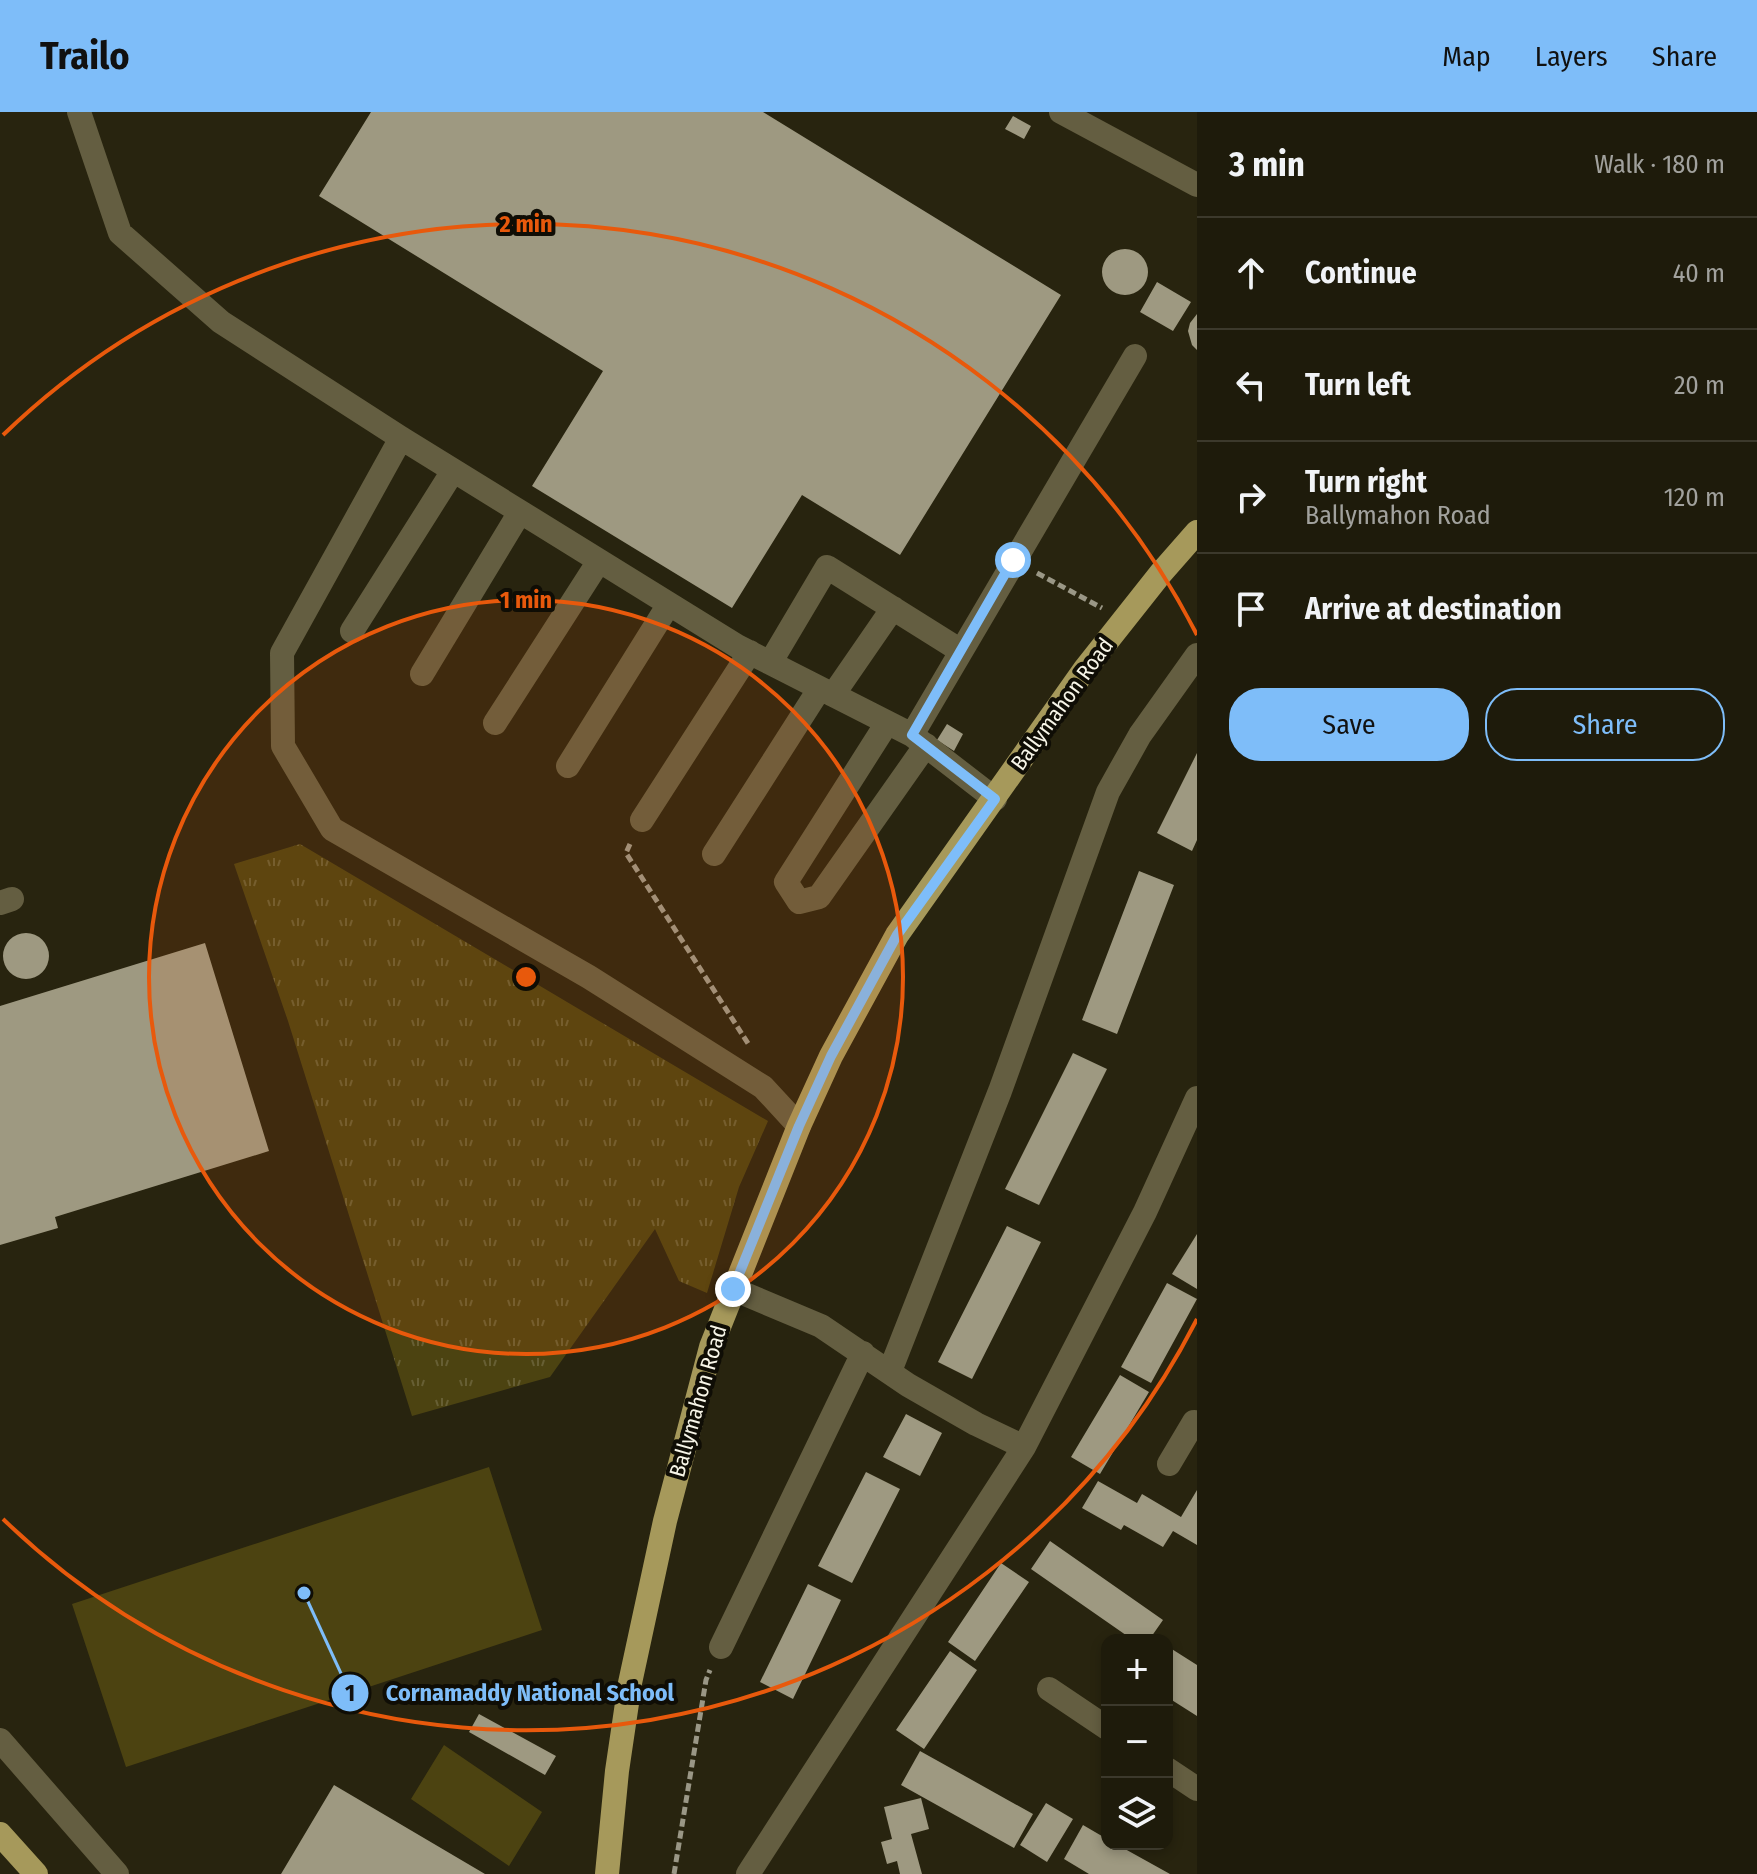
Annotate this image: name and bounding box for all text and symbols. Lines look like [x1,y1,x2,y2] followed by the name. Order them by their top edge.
[40,33,130,79] text: Trailo
[1442,40,1491,73] text: Map
[1535,40,1608,73] text: Layers
[1652,40,1717,73] text: Share
[1229,144,1305,185] text: 3 min
[1594,149,1725,180] text: Walk · 180 m
[498,210,553,238] text: 2 min
[1229,251,1273,295] icon: ahead
[1305,255,1417,291] text: Continue
[1673,258,1725,289] text: 40 m
[1229,363,1273,407] icon: left
[1305,367,1411,403] text: Turn left
[1674,370,1725,401] text: 20 m
[1305,464,1427,500] text: Turn right
[1229,475,1273,519] icon: right
[1664,482,1725,513] text: 120 m
[1305,500,1491,531] text: Ballymahon Road
[995,542,1031,578] route start
[500,586,552,614] text: 1 min
[1229,587,1273,631] icon: arrive
[1305,591,1562,627] text: Arrive at destination
[1005,633,1119,775] street label: Ballymahon Road
[1229,688,1469,761] button: Save
[1485,688,1725,761] button: Share
[512,963,540,991] centre of rings
[715,1271,751,1307] route end
[663,1322,733,1480] street label: Ballymahon Road
[1101,1634,1173,1850] map controls
[1101,1634,1173,1706] button: +
[330,1669,690,1717] callout: Cornamaddy National School
[345,1679,355,1707] text: 1
[386,1679,675,1707] text: Cornamaddy National School
[1101,1706,1173,1778] button: −
[1101,1778,1173,1850] button: layers

